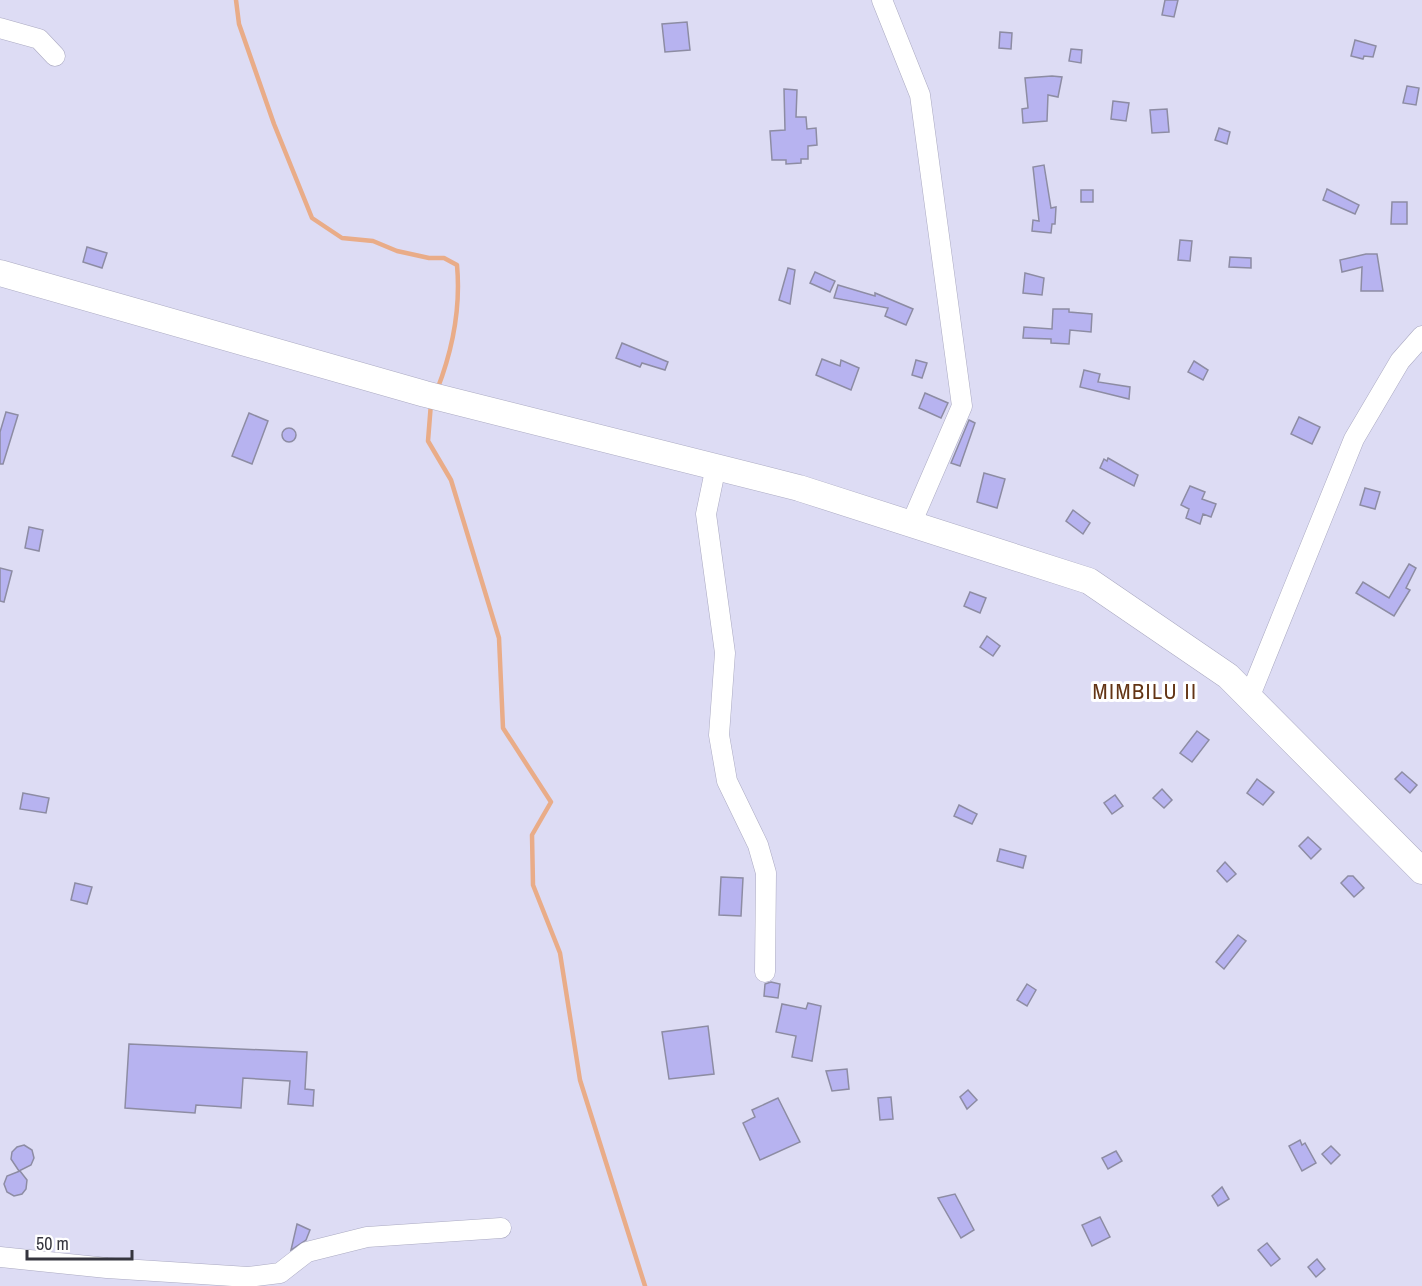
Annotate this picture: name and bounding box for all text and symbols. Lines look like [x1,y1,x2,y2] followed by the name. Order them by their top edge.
[1092,676,1198,706] district label: MIMBILU II
[27,1223,132,1261] scale bar
[36,1231,69,1256] text: 50 m

